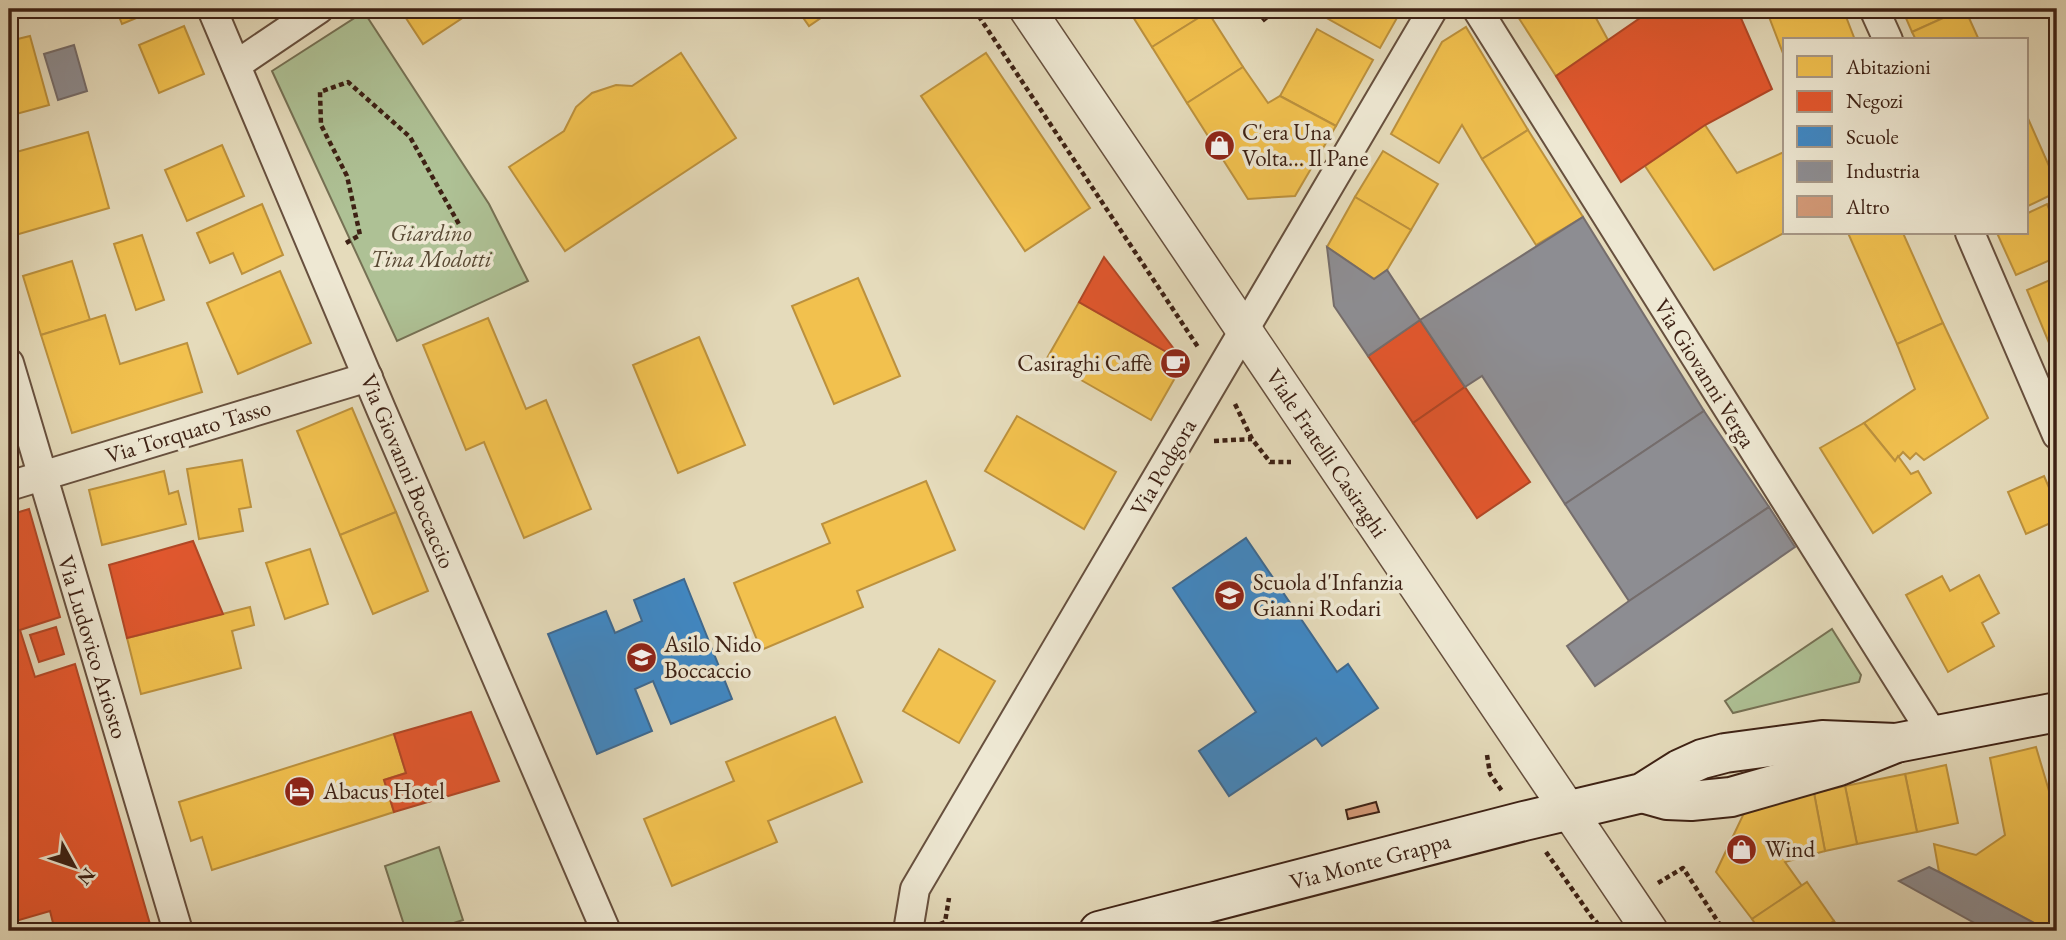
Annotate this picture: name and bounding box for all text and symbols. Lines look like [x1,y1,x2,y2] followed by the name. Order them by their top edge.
[1783,38,2028,234] legend
[1845,53,1931,80] text: Abitazioni
[1846,87,1903,114] text: Negozi
[1242,117,1368,173] place label: C'era Una Volta... Il Pane
[1846,123,1899,150] text: Scuole
[1202,128,1236,162] shop icon: C'era Una Volta... Il Pane
[1846,157,1920,184] text: Industria
[1845,193,1890,220] text: Altro
[370,218,493,274] park label: Giardino Tina Modotti
[1647,293,1763,454] street label: Via Giovanni Verga
[1158,346,1192,380] cafe icon: Casiraghi Caffè
[1017,348,1152,378] place label: Casiraghi Caffè
[1259,363,1395,544] street label: Viale Fratelli Casiraghi
[353,369,463,573] street label: Via Giovanni Boccaccio
[102,392,274,470] street label: Via Torquato Tasso
[1123,412,1203,521] street label: Via Podgora
[51,552,135,742] street label: Via Ludovico Ariosto
[1253,567,1404,623] place label: Scuola d'Infanzia Gianni Rodari
[1213,578,1247,612] school or university icon: Scuola d'Infanzia Gianni Rodari
[663,629,761,685] place label: Asilo Nido Boccaccio
[624,640,658,674] school or university icon: Asilo Nido Boccaccio
[283,774,317,808] hotel icon: Abacus Hotel
[322,776,445,806] place label: Abacus Hotel
[1286,825,1454,897] street label: Via Monte Grappa
[38,832,108,902] north arrow
[1725,832,1759,866] shop icon: Wind
[1765,834,1815,864] place label: Wind
[72,863,101,891] text: N

